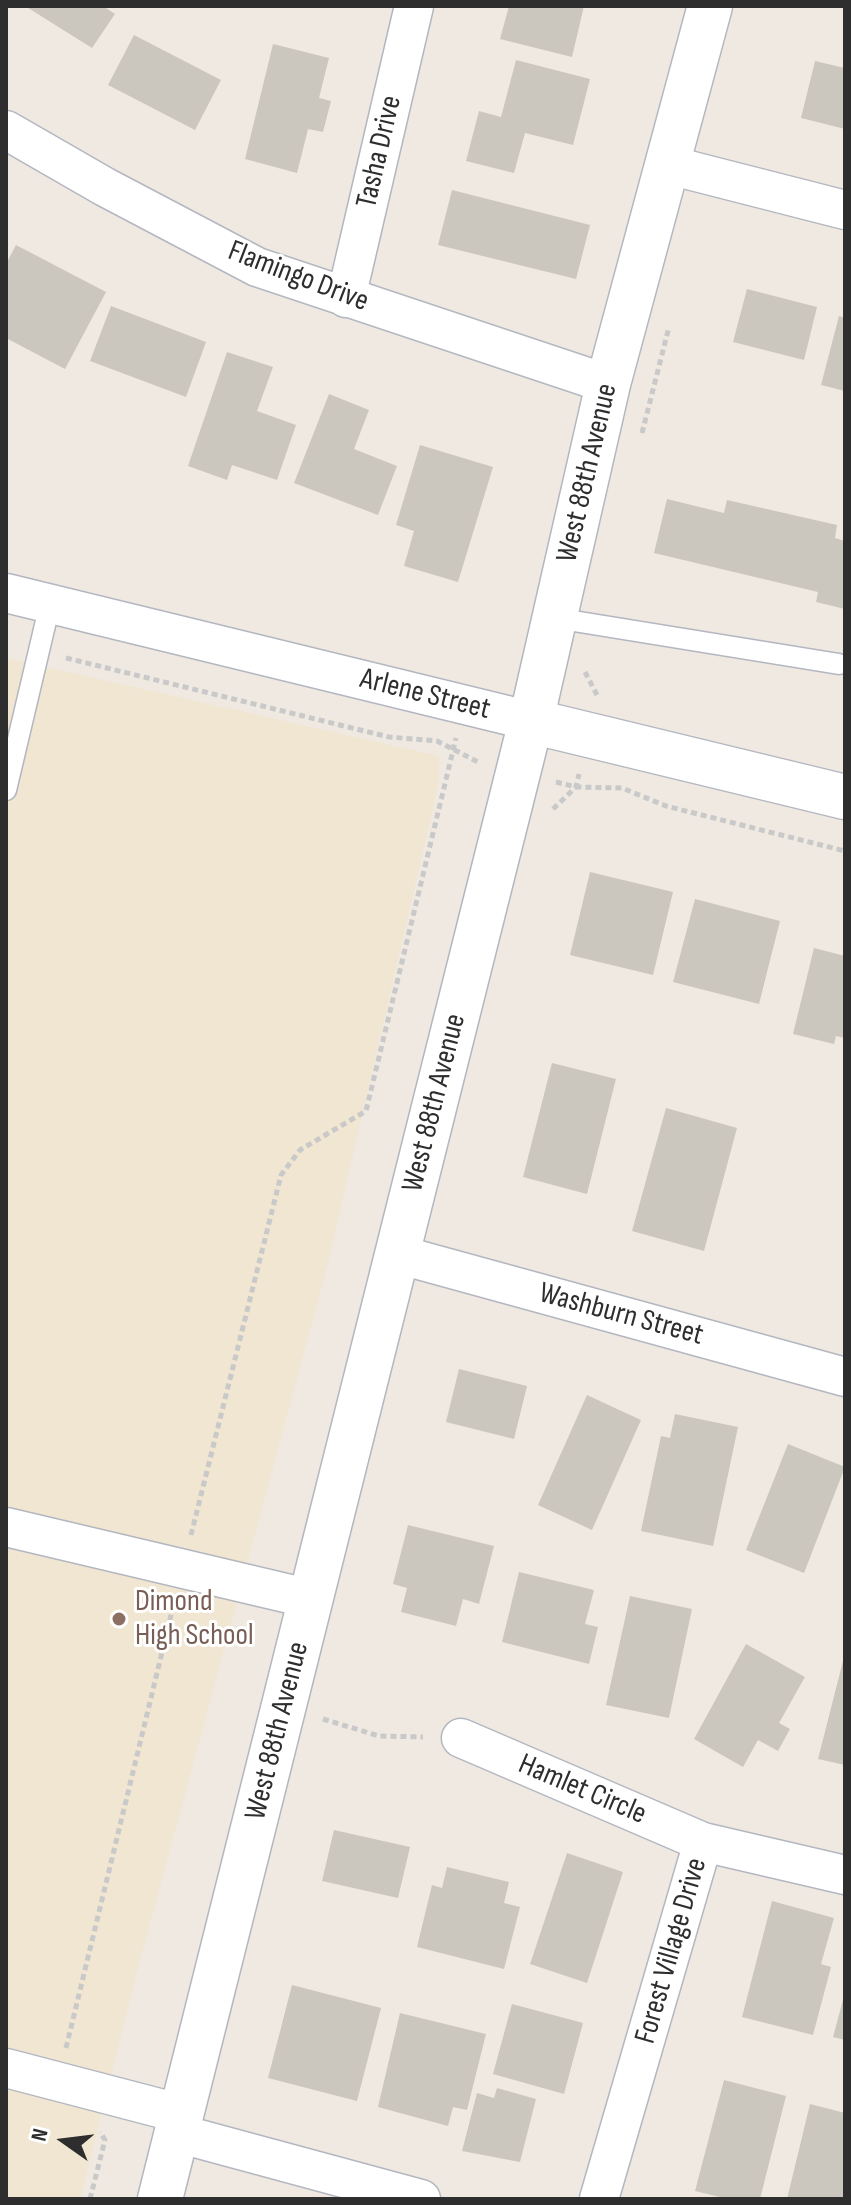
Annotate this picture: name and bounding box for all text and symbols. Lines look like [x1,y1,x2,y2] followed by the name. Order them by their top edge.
[350,92,410,212] street label: Tasha Drive
[223,234,373,320] street label: Flamingo Drive
[550,380,626,566] street label: West 88th Avenue
[356,661,494,729] street label: Arlene Street
[395,1010,475,1196] street label: West 88th Avenue
[535,1276,707,1354] street label: Washburn Street
[135,1584,254,1654] place label: Dimond High School
[110,1610,128,1628] marker: Dimond High School
[238,1638,318,1824] street label: West 88th Avenue
[513,1747,651,1833] street label: Hamlet Circle
[628,1854,716,2048] street label: Forest Village Drive
[24,2101,104,2181] north arrow
[26,2126,55,2144] text: N

